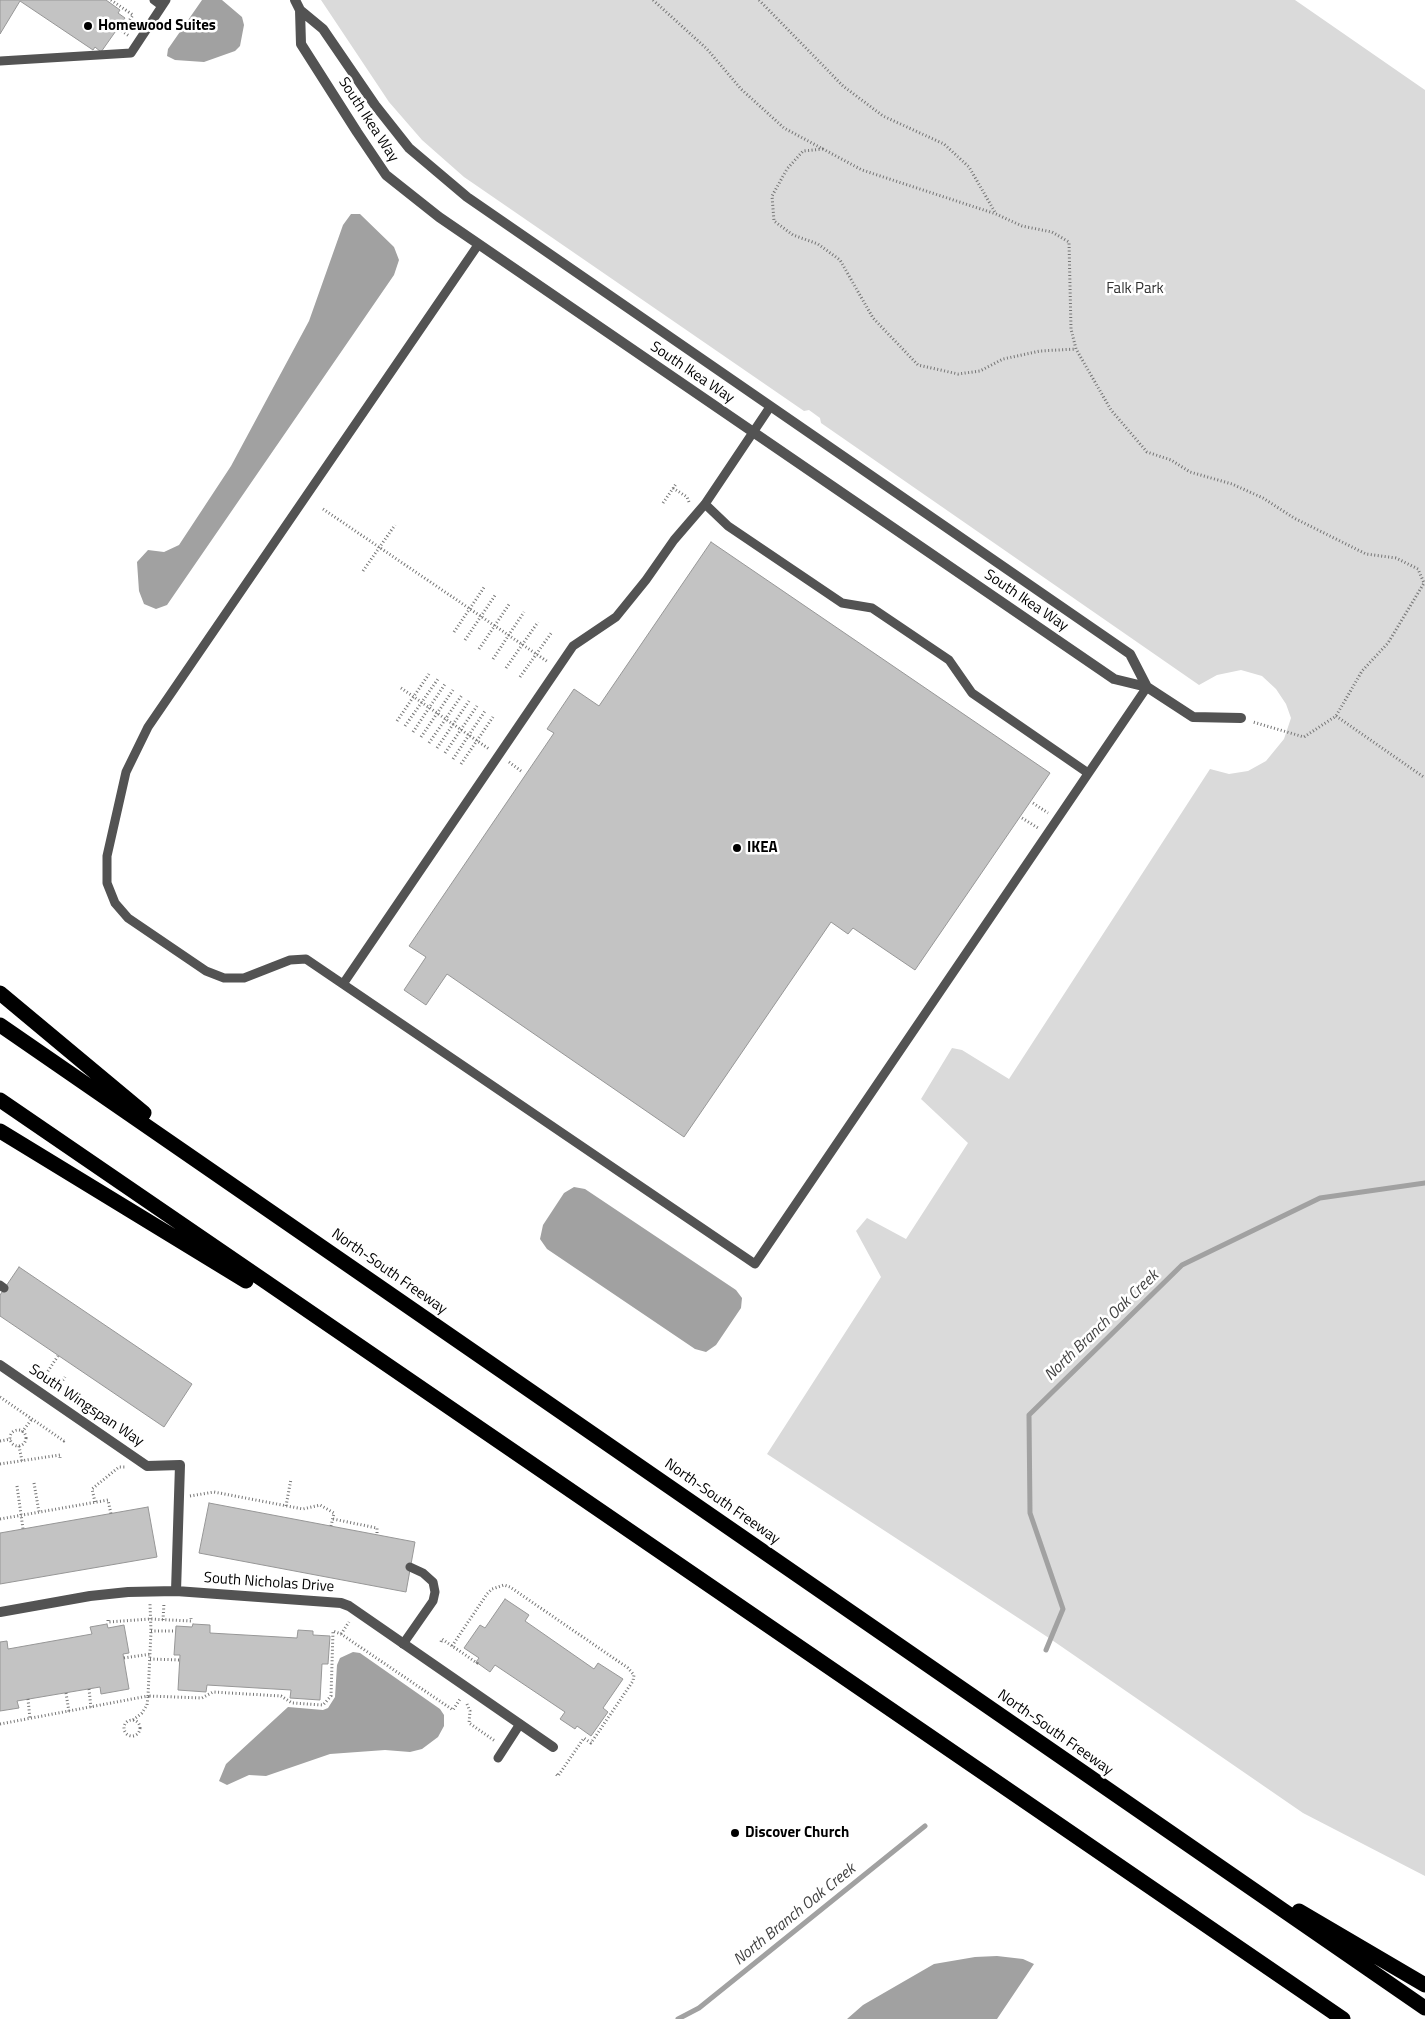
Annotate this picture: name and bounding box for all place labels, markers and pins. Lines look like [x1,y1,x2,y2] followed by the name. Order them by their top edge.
[98,17,216,35] place label: Homewood Suites
[82,20,94,32] marker: Homewood Suites
[747,839,778,857] place label: IKEA
[731,842,743,854] marker: IKEA
[745,1824,849,1842] place label: Discover Church
[729,1827,741,1839] marker: Discover Church

